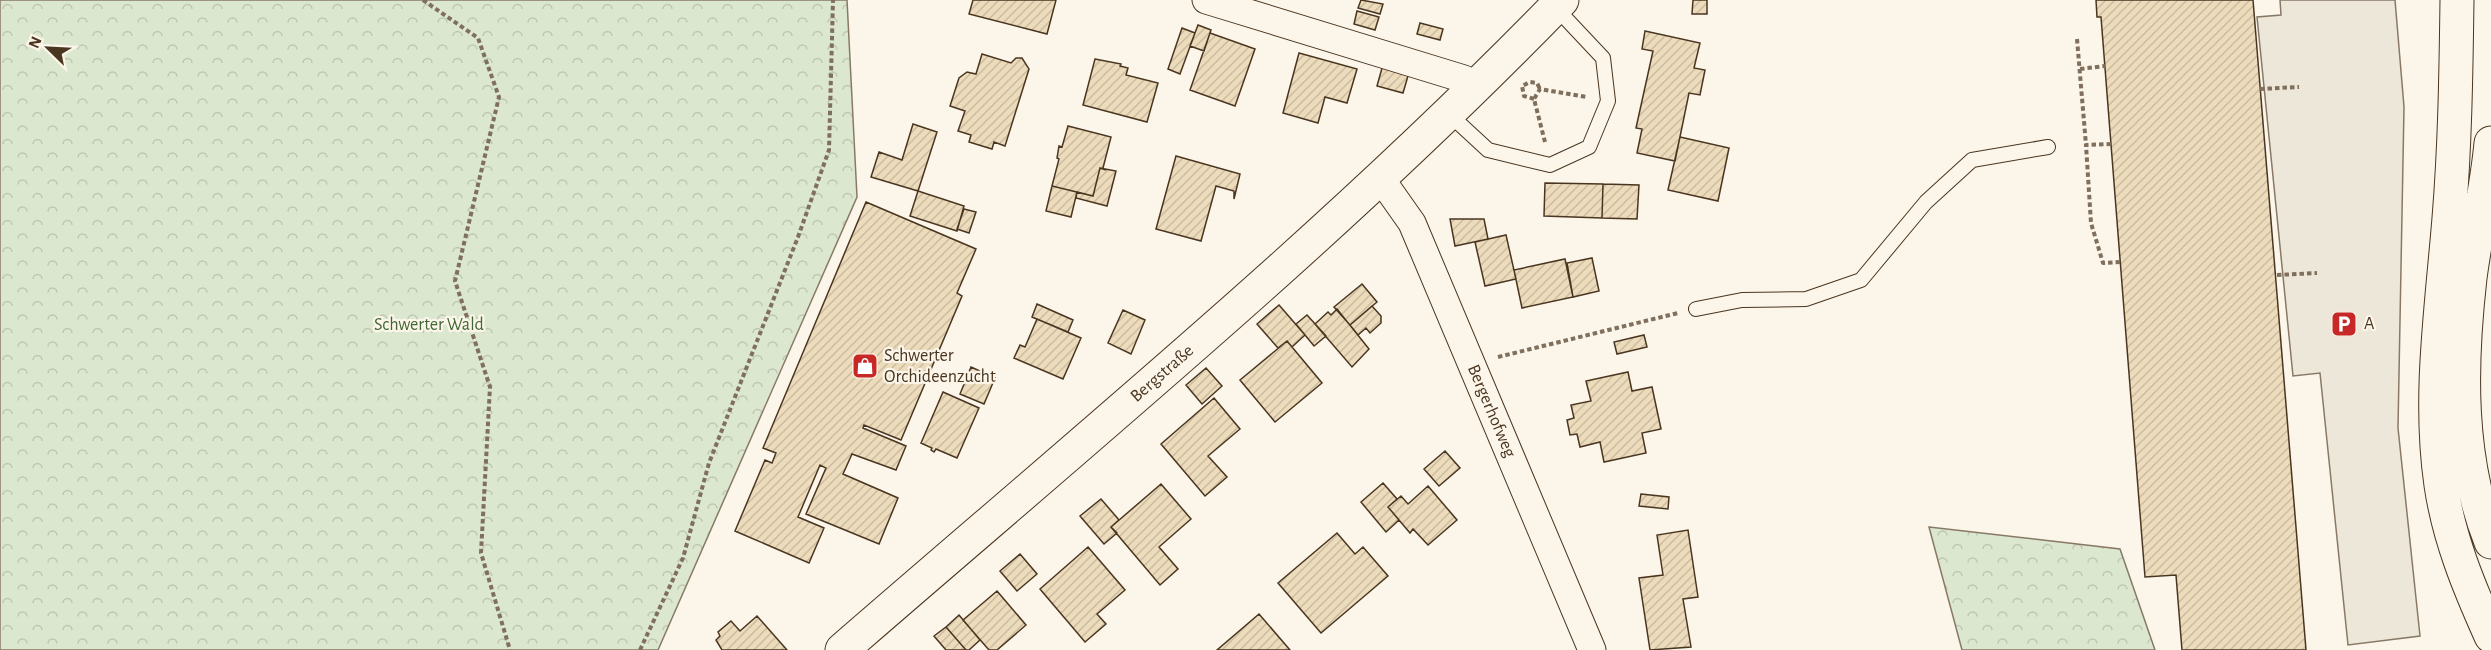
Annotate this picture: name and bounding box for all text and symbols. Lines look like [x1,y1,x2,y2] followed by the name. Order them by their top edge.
[18,18,78,78] north arrow
[26,34,45,51] text: N
[2329,309,2359,339] parking icon: A
[2364,315,2375,333] place label: A
[374,316,484,334] park label: Schwerter Wald
[1127,341,1197,406] street label: Bergstraße
[884,347,996,386] place label: Schwerter Orchideenzucht
[850,351,880,381] shop icon: Schwerter Orchideenzucht
[1464,362,1519,460] street label: Bergerhofweg

